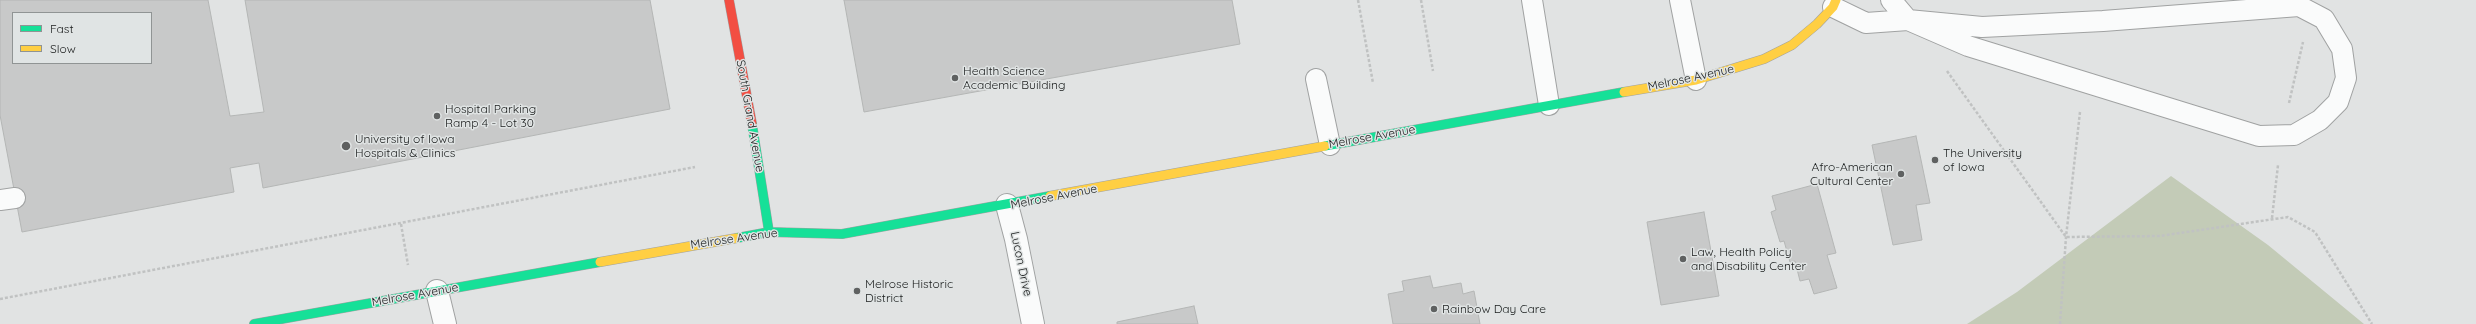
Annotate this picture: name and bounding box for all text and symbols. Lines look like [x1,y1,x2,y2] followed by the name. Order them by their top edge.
[12,12,152,64] legend
[50,21,74,36] text: Fast
[50,41,76,56] text: Slow
[733,59,767,173] street label: South Grand Avenue
[1647,62,1735,94] street label: Melrose Avenue
[963,64,1065,92] place label: Health Science Academic Building
[950,73,960,83] marker: Health Science Academic Building
[445,102,536,130] place label: Hospital Parking Ramp 4 - Lot 30
[432,111,442,121] marker: Hospital Parking Ramp 4 - Lot 30
[1328,122,1416,152] street label: Melrose Avenue
[355,132,455,160] place label: University of Iowa Hospitals & Clinics
[340,140,352,152] marker: University of Iowa Hospitals & Clinics
[1943,146,2022,174] place label: The University of Iowa
[1930,155,1940,165] marker: The University of Iowa
[1810,160,1893,188] place label: Afro-American Cultural Center
[1896,169,1906,179] marker: Afro-American Cultural Center
[1010,182,1098,212] street label: Melrose Avenue
[690,226,778,252] street label: Melrose Avenue
[1007,230,1035,298] street label: Lucon Drive
[1691,245,1806,273] place label: Law, Health Policy and Disability Center
[1678,254,1688,264] marker: Law, Health Policy and Disability Center
[865,277,953,305] place label: Melrose Historic District
[371,280,459,310] street label: Melrose Avenue
[852,286,862,296] marker: Melrose Historic District
[1442,302,1546,316] place label: Rainbow Day Care
[1429,304,1439,314] marker: Rainbow Day Care

